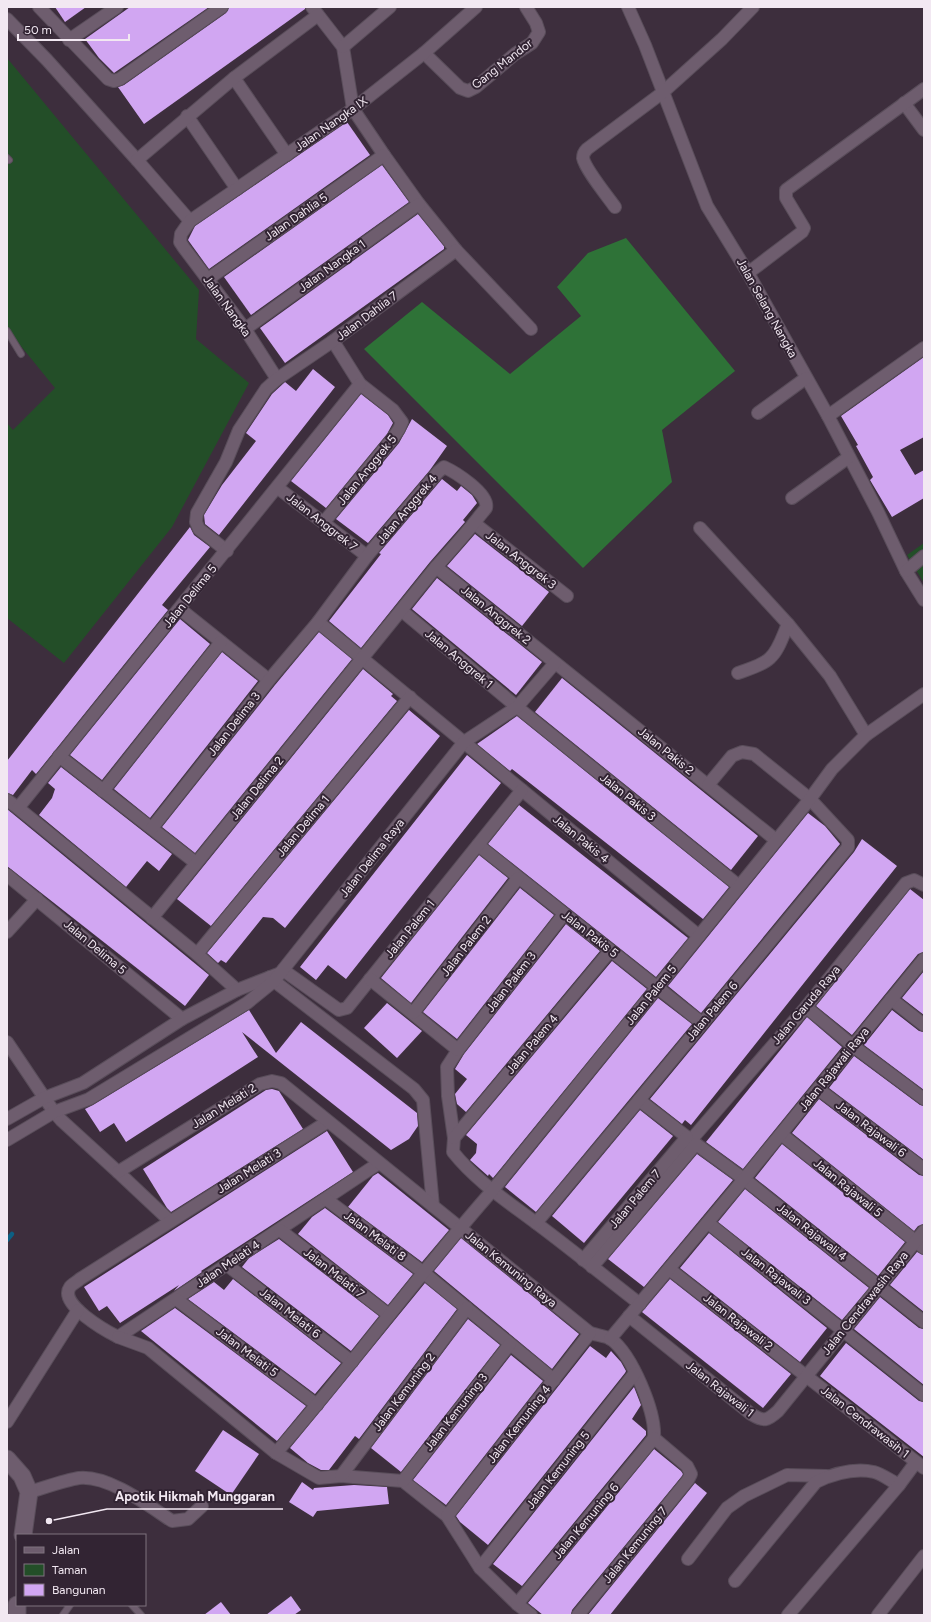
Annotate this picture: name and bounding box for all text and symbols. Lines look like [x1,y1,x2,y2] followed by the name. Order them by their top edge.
[18,16,129,42] scale bar
[24,23,52,37] text: 50 m
[469,36,535,92] street label: Gang Mandor
[292,93,370,154] street label: Jalan Nangka IX
[262,190,330,244] street label: Jalan Dahlia 5
[296,237,368,295] street label: Jalan Nangka 1
[734,256,800,360] street label: Jalan Selang Nangka
[200,273,254,339] street label: Jalan Nangka
[334,288,401,343] street label: Jalan Dahlia 7
[335,432,400,508] street label: Jalan Anggrek 5
[374,471,441,547] street label: Jalan Anggrek 4
[284,490,360,554] street label: Jalan Anggrek 7
[483,528,559,592] street label: Jalan Anggrek 3
[160,562,220,630] street label: Jalan Delima 5
[458,583,534,647] street label: Jalan Anggrek 2
[422,627,496,691] street label: Jalan Anggrek 1
[205,689,263,759] street label: Jalan Delima 3
[635,724,697,778] street label: Jalan Pakis 2
[227,754,287,822] street label: Jalan Delima 2
[597,770,659,824] street label: Jalan Pakis 3
[273,793,333,859] street label: Jalan Delima 1
[550,812,612,866] street label: Jalan Pakis 4
[337,816,407,900] street label: Jalan Delima Raya
[382,897,438,961] street label: Jalan Palem 1
[559,908,621,960] street label: Jalan Pakis 5
[438,913,494,979] street label: Jalan Palem 2
[61,917,129,977] street label: Jalan Delima 5
[483,949,539,1015] street label: Jalan Palem 3
[623,962,679,1028] street label: Jalan Palem 5
[769,963,843,1047] street label: Jalan Garuda Raya
[683,978,741,1043] street label: Jalan Palem 6
[503,1011,561,1077] street label: Jalan Palem 4
[796,1024,872,1114] street label: Jalan Rajawali Raya
[189,1081,259,1131] street label: Jalan Melati 2
[833,1098,909,1160] street label: Jalan Rajawali 6
[214,1146,284,1196] street label: Jalan Melati 3
[811,1156,885,1220] street label: Jalan Rajawali 5
[606,1166,664,1231] street label: Jalan Palem 7
[774,1200,850,1264] street label: Jalan Rajawali 4
[341,1208,409,1264] street label: Jalan Melati 8
[463,1228,559,1310] street label: Jalan Kemuning Raya
[193,1237,263,1290] street label: Jalan Melati 4
[301,1245,367,1301] street label: Jalan Melati 7
[739,1245,813,1307] street label: Jalan Rajawali 3
[819,1248,911,1358] street label: Jalan Cendrawasih Raya
[257,1285,323,1341] street label: Jalan Melati 6
[701,1291,775,1353] street label: Jalan Rajawali 2
[213,1324,281,1380] street label: Jalan Melati 5
[370,1350,438,1434] street label: Jalan Kemuning 2
[683,1358,757,1420] street label: Jalan Rajawali 1
[422,1371,490,1453] street label: Jalan Kemuning 3
[484,1382,554,1466] street label: Jalan Kemuning 4
[818,1383,912,1461] street label: Jalan Cendrawasih 1
[523,1428,593,1512] street label: Jalan Kemuning 5
[550,1480,622,1562] street label: Jalan Kemuning 6
[107,1484,283,1509] callout: Apotik Hikmah Munggaran
[115,1489,275,1504] text: Apotik Hikmah Munggaran
[600,1504,670,1586] street label: Jalan Kemuning 7
[16,1534,146,1606] legend
[52,1543,80,1557] text: Jalan
[52,1563,87,1577] text: Taman
[52,1583,106,1597] text: Bangunan

